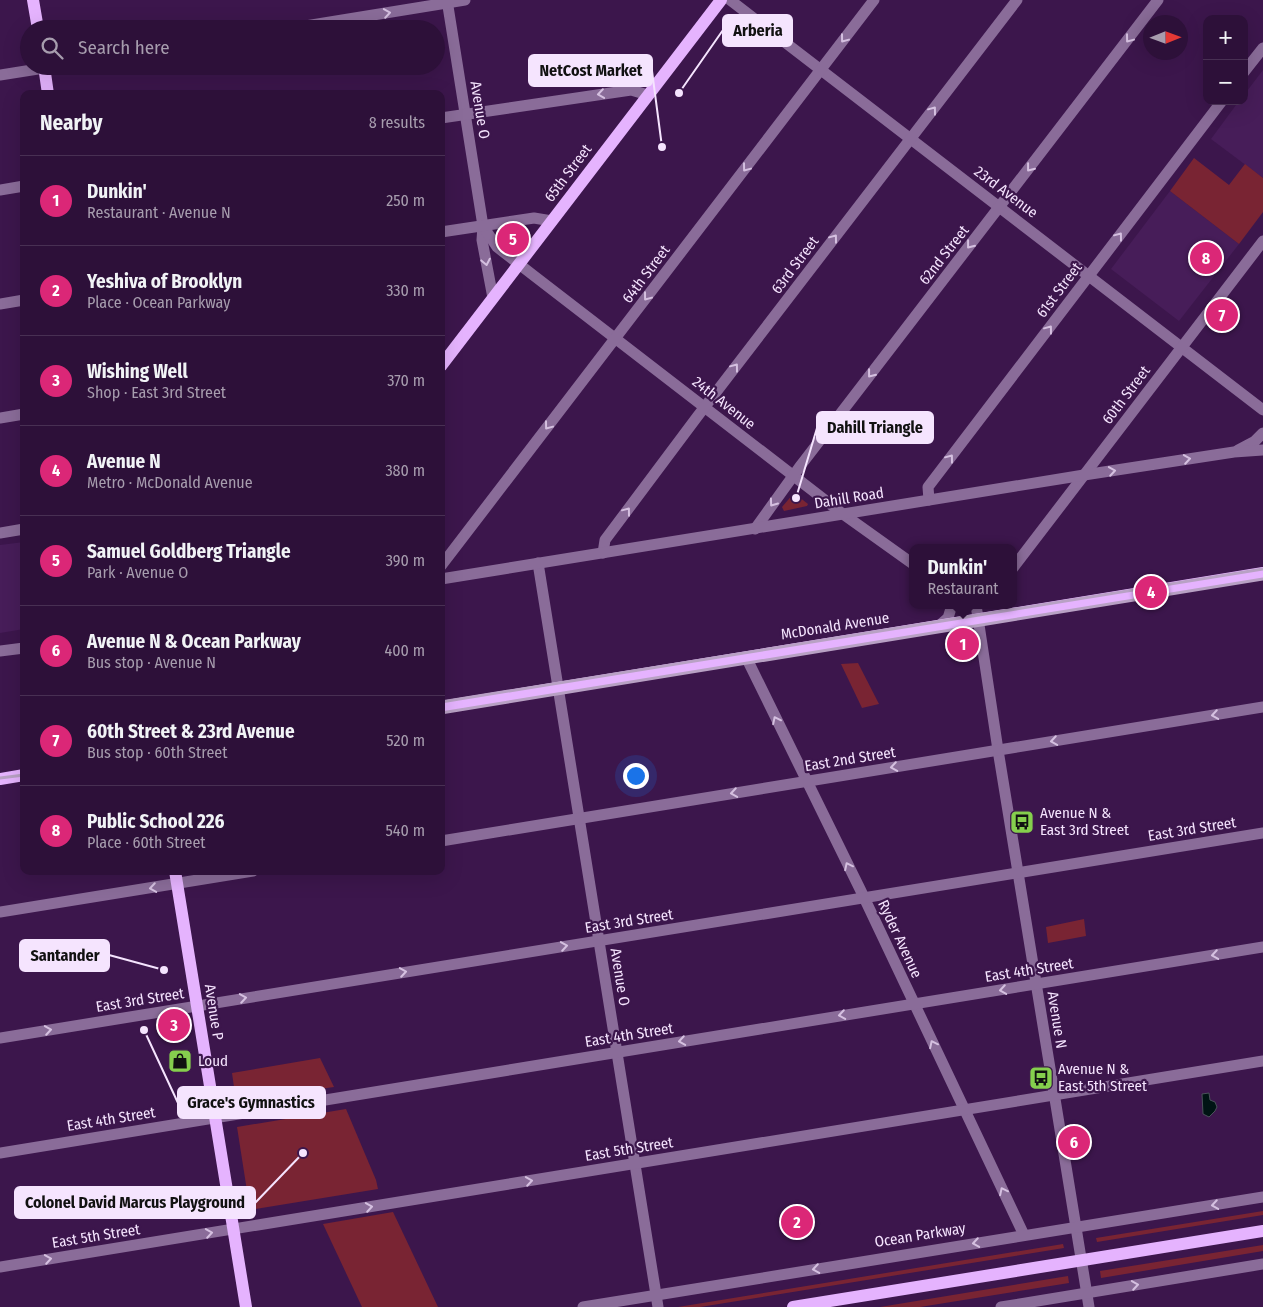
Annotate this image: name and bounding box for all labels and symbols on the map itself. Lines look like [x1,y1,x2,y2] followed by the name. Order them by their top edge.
[383,8,392,18] one-way arrow
[723,15,792,46] callout: Arberia
[1143,15,1188,60] north arrow
[732,21,783,40] text: Arberia
[842,33,850,42] one-way arrow
[1126,33,1134,42] one-way arrow
[529,55,652,86] callout: NetCost Market
[540,61,643,80] text: NetCost Market
[467,80,493,140] street label: Avenue O
[597,88,605,99] one-way arrow
[927,106,936,115] one-way arrow
[541,141,596,205] street label: 65th Street
[743,162,751,171] one-way arrow
[971,162,1041,222] street label: 23rd Avenue
[1027,162,1036,172] one-way arrow
[497,220,529,258] pin: 5
[915,222,973,288] street label: 62nd Street
[1113,232,1122,242] one-way arrow
[768,233,823,297] street label: 63rd Street
[828,235,837,244] one-way arrow
[968,239,976,248] one-way arrow
[1190,239,1222,277] pin: 8
[618,241,674,307] street label: 64th Street
[481,257,491,266] one-way arrow
[1032,259,1086,321] street label: 61st Street
[644,291,653,301] one-way arrow
[1206,296,1238,334] pin: 7
[1043,326,1051,335] one-way arrow
[1098,362,1154,428] street label: 60th Street
[730,364,739,373] one-way arrow
[869,368,877,377] one-way arrow
[689,373,759,433] street label: 24th Avenue
[817,412,933,443] callout: Dahill Triangle
[827,418,923,437] text: Dahill Triangle
[546,420,554,429] one-way arrow
[1184,454,1192,465] one-way arrow
[945,455,953,464] one-way arrow
[1108,466,1116,477] one-way arrow
[813,484,885,512] street label: Dahill Road
[770,497,779,507] one-way arrow
[621,507,630,517] one-way arrow
[1135,573,1167,611] pin: 4
[780,609,890,643] street label: McDonald Avenue
[947,625,979,663] pin: 1
[1211,709,1219,720] one-way arrow
[772,716,783,725] one-way arrow
[1050,735,1058,746] one-way arrow
[803,743,897,775] street label: East 2nd Street
[890,761,898,772] one-way arrow
[623,763,649,789] your location
[729,787,737,798] one-way arrow
[1040,804,1129,839] place label: Avenue N & East 3rd Street
[1009,809,1035,835] bus stop icon: Avenue N & East 3rd Street
[1147,813,1237,845] street label: East 3rd Street
[844,862,854,871] one-way arrow
[148,882,157,892] one-way arrow
[874,897,926,981] street label: Ryder Avenue
[584,905,674,937] street label: East 3rd Street
[20,940,109,971] callout: Santander
[559,942,568,952] one-way arrow
[30,946,100,965] text: Santander
[607,947,633,1007] street label: Avenue O
[1211,949,1219,960] one-way arrow
[983,954,1075,986] street label: East 4th Street
[399,968,408,978] one-way arrow
[201,983,227,1041] street label: Avenue P
[95,984,185,1016] street label: East 3rd Street
[998,984,1007,994] one-way arrow
[1044,990,1070,1050] street label: Avenue N
[239,994,247,1004] one-way arrow
[158,1006,190,1044] pin: 3
[838,1010,847,1020] one-way arrow
[583,1019,675,1051] street label: East 4th Street
[44,1025,52,1036] one-way arrow
[677,1036,686,1046] one-way arrow
[929,1040,939,1049] one-way arrow
[167,1048,193,1074] shop icon: Loud
[198,1052,228,1070] place label: Loud
[1058,1060,1147,1095] place label: Avenue N & East 5th Street
[1028,1065,1054,1091] bus stop icon: Avenue N & East 5th Street
[178,1087,325,1118] callout: Grace's Gymnastics
[187,1093,315,1112] text: Grace's Gymnastics
[65,1103,157,1135] street label: East 4th Street
[1058,1123,1090,1161] pin: 6
[584,1133,674,1165] street label: East 5th Street
[525,1176,534,1186] one-way arrow
[15,1187,255,1218] callout: Colonel David Marcus Playground
[999,1187,1009,1196] one-way arrow
[25,1193,245,1212] text: Colonel David Marcus Playground
[1211,1199,1219,1209] one-way arrow
[365,1202,373,1212] one-way arrow
[781,1203,813,1241] pin: 2
[873,1219,967,1251] street label: Ocean Parkway
[51,1220,141,1252] street label: East 5th Street
[204,1228,213,1238] one-way arrow
[972,1237,980,1247] one-way arrow
[44,1254,52,1264] one-way arrow
[811,1263,820,1273] one-way arrow
[1130,1281,1139,1291] one-way arrow

